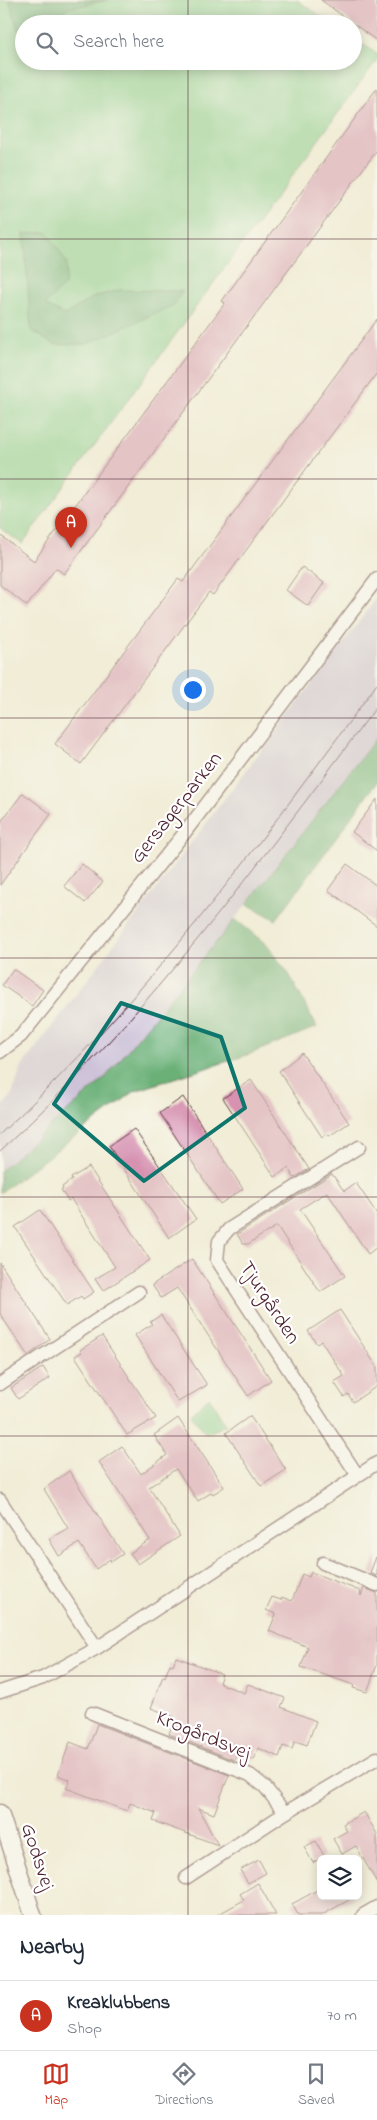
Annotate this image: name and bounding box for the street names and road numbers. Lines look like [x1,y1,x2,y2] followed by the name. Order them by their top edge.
[124,746,232,872] street label: Gersagerparken
[229,1256,307,1351] street label: Tjurgården
[150,1703,256,1771] street label: Krogårdsvej
[12,1820,62,1895] street label: Godsvej

